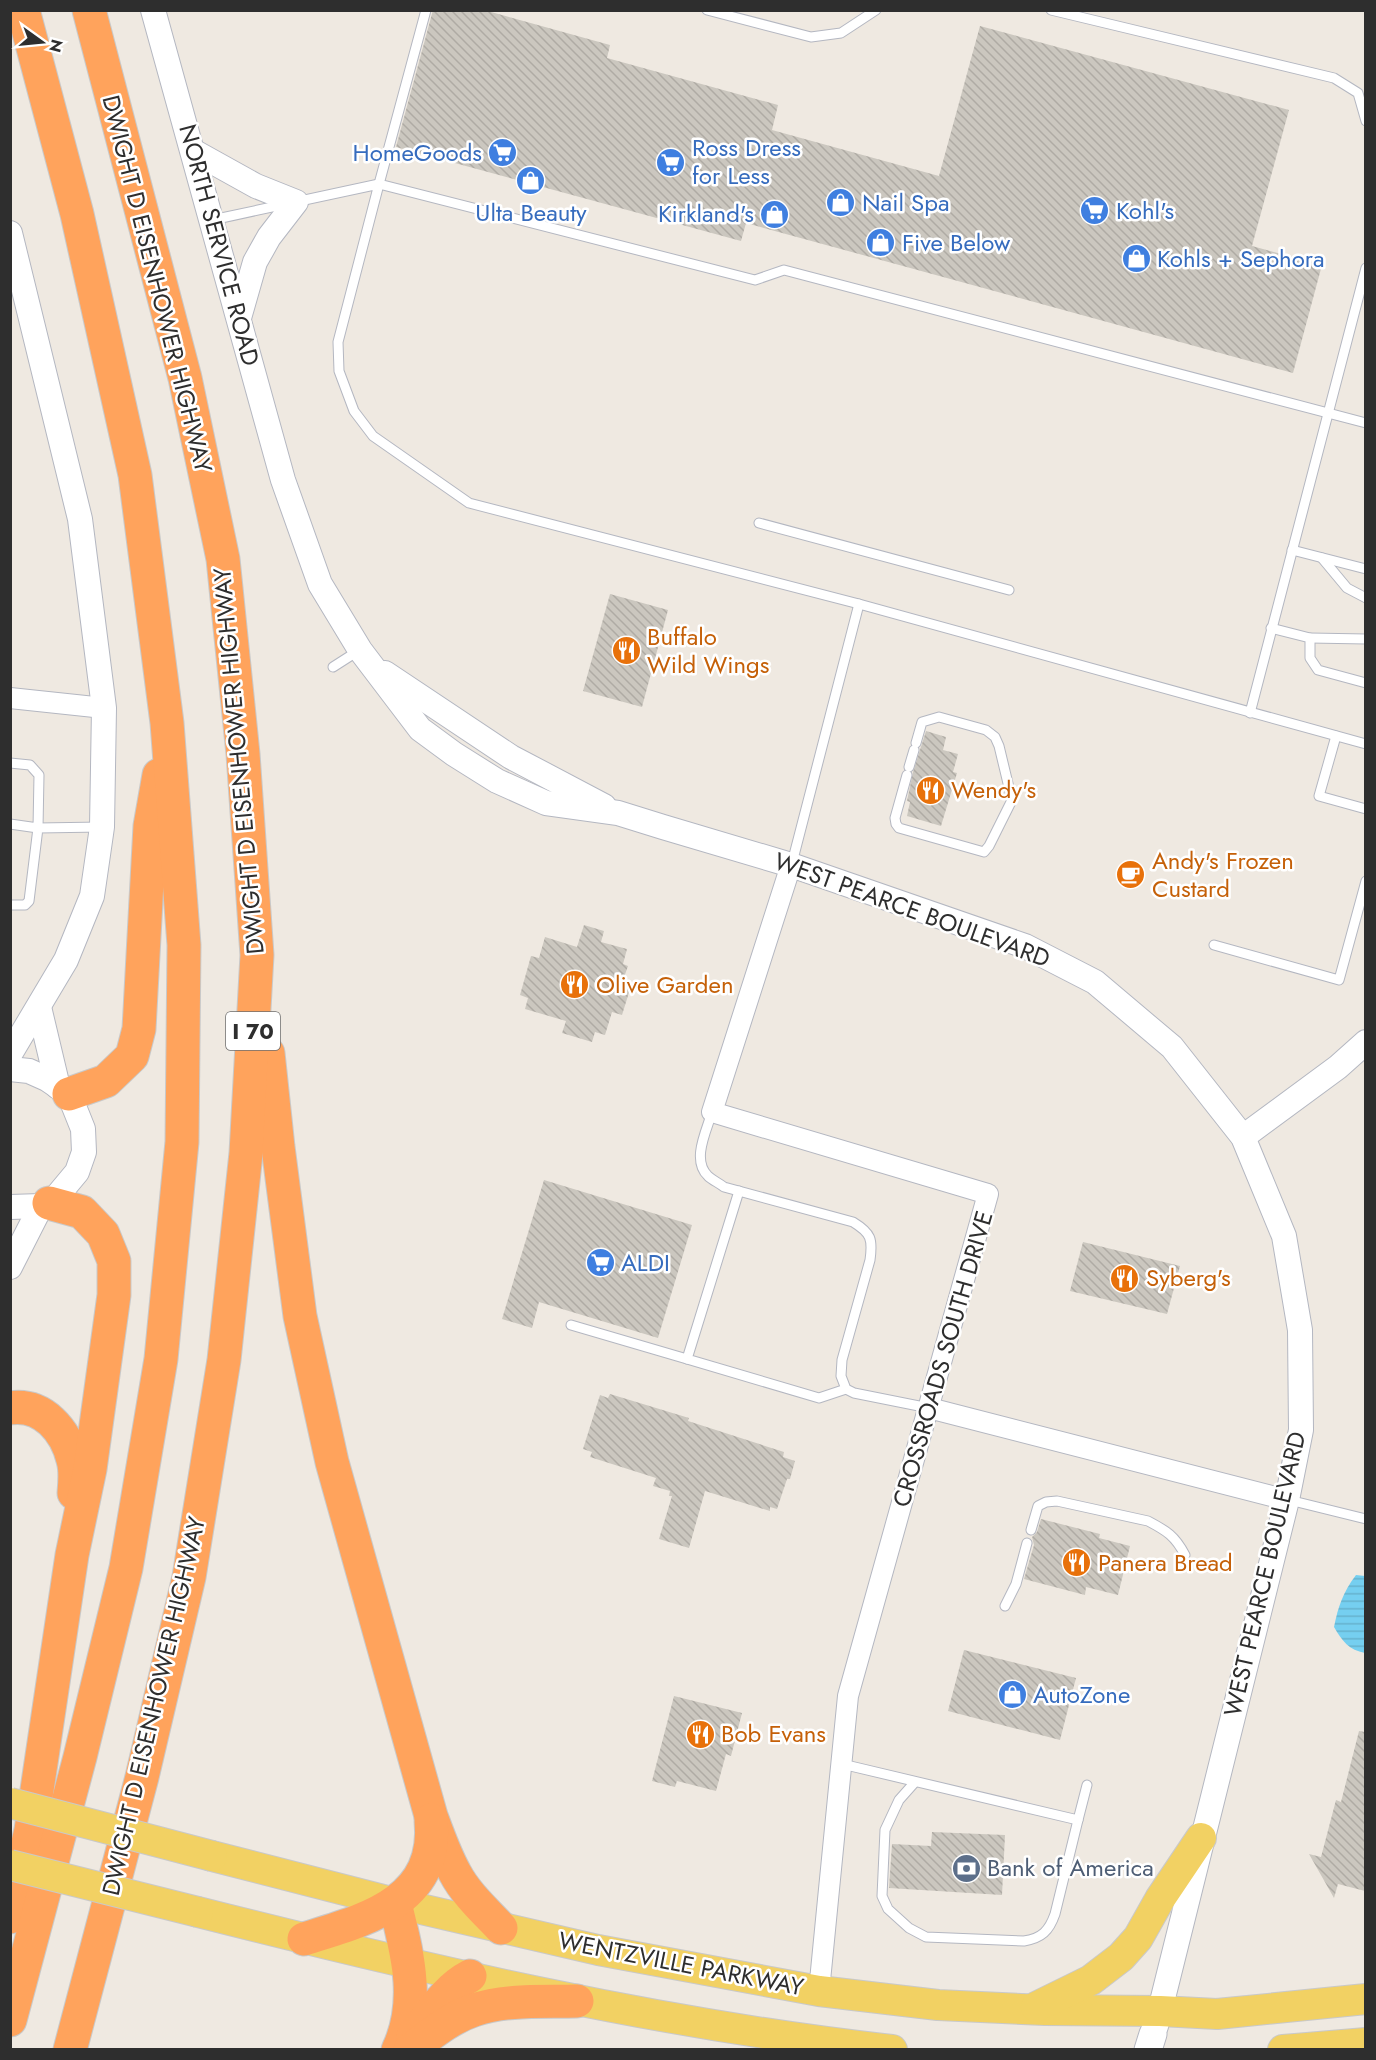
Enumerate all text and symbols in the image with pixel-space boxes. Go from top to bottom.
north arrow [12,12,72,72]
text: N [43,37,69,55]
street label: DWIGHT D EISENHOWER HIGHWAY [94,92,221,477]
street label: NORTH SERVICE ROAD [170,120,269,370]
place label: Ross Dress for Less [692,130,801,193]
place label: HomeGoods [352,135,482,170]
supermarket icon: HomeGoods [487,137,519,169]
supermarket icon: Ross Dress for Less [655,146,687,178]
shop icon: Ulta Beauty [515,164,547,196]
place label: Nail Spa [862,185,949,220]
shop icon: Nail Spa [825,187,857,219]
place label: Kohl's [1116,193,1174,228]
place label: Ulta Beauty [475,195,587,230]
supermarket icon: Kohl's [1079,195,1111,227]
place label: Kirkland's [658,196,754,231]
shop icon: Kirkland's [759,198,791,230]
place label: Five Below [902,225,1011,260]
shop icon: Five Below [865,227,897,259]
place label: Kohls + Sephora [1157,241,1325,276]
shop icon: Kohls + Sephora [1120,243,1152,275]
street label: DWIGHT D EISENHOWER HIGHWAY [204,566,273,956]
place label: Buffalo Wild Wings [647,619,769,682]
restaurant icon: Buffalo Wild Wings [610,635,642,667]
place label: Wendy's [951,772,1036,807]
restaurant icon: Wendy's [914,774,946,806]
street label: WEST PEARCE BOULEVARD [769,843,1055,976]
place label: Andy's Frozen Custard [1152,843,1294,906]
cafe icon: Andy's Frozen Custard [1115,859,1147,891]
place label: Olive Garden [596,967,734,1002]
restaurant icon: Olive Garden [559,969,591,1001]
road number: I 70 [226,1012,280,1050]
street label: CROSSROADS SOUTH DRIVE [883,1207,1002,1511]
place label: ALDI [621,1245,670,1280]
supermarket icon: ALDI [584,1247,616,1279]
place label: Syberg's [1146,1260,1231,1295]
restaurant icon: Syberg's [1109,1262,1141,1294]
street label: WEST PEARCE BOULEVARD [1215,1428,1314,1720]
street label: DWIGHT D EISENHOWER HIGHWAY [93,1513,214,1899]
place label: Panera Bread [1098,1545,1233,1580]
restaurant icon: Panera Bread [1061,1547,1093,1579]
place label: AutoZone [1033,1677,1130,1712]
shop icon: AutoZone [996,1679,1028,1711]
place label: Bob Evans [721,1716,826,1751]
restaurant icon: Bob Evans [684,1718,716,1750]
place label: Bank of America [987,1850,1154,1885]
bank icon: Bank of America [950,1852,982,1884]
street label: WENTZVILLE PARKWAY [556,1923,807,2005]

